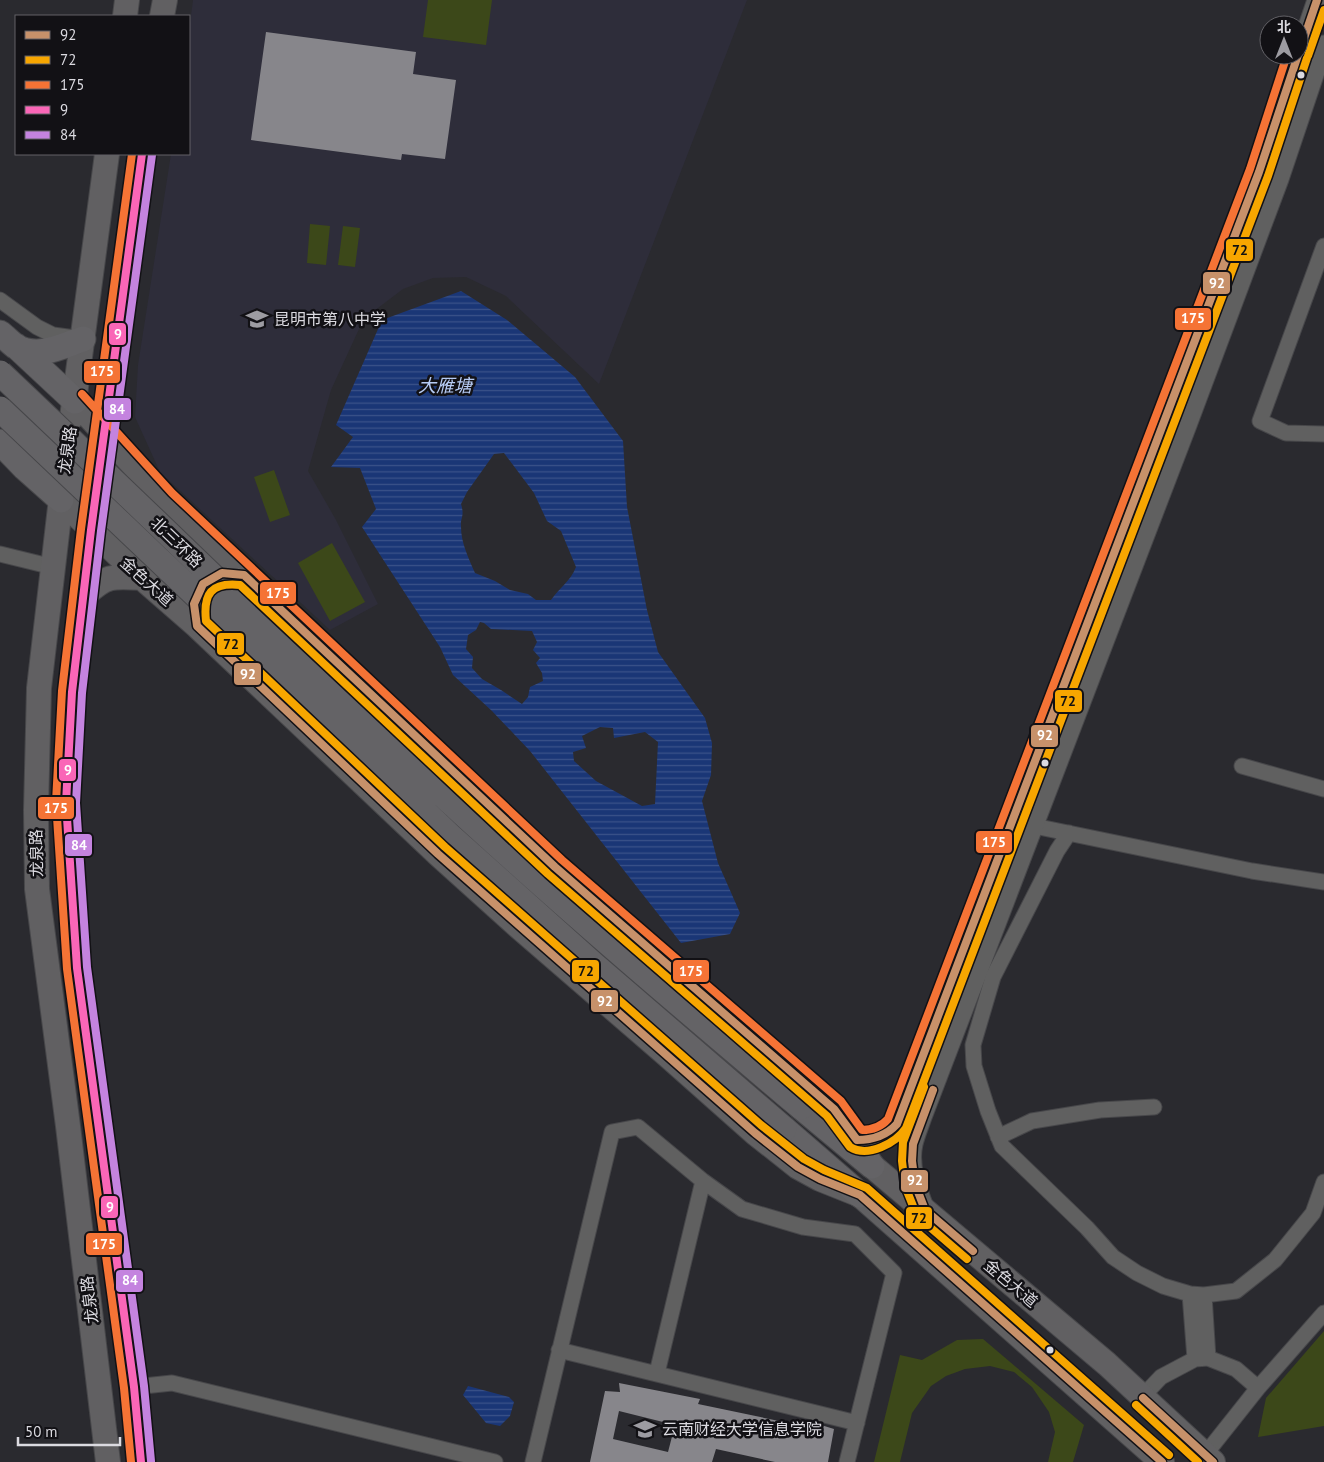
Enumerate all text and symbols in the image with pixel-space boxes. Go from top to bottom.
legend [15,15,190,155]
north arrow [1259,15,1309,65]
text: 北 [1277,18,1291,36]
text: 92 [60,25,76,44]
text: 72 [60,50,76,69]
unlabelled marker [1296,70,1306,80]
text: 175 [60,75,85,94]
text: 9 [60,100,68,119]
text: 84 [60,125,76,144]
line badge: 72 [1225,238,1254,262]
text: 72 [1232,241,1248,259]
line badge: 92 [1202,271,1231,295]
text: 92 [1209,274,1225,292]
school or university icon: 昆明市第八中学 [244,306,270,332]
line badge: 175 [1174,307,1212,331]
place label: 昆明市第八中学 [274,309,386,329]
text: 175 [1181,309,1205,327]
line badge: 9 [108,322,127,346]
text: 9 [114,325,122,343]
line badge: 175 [83,360,121,384]
text: 175 [90,362,114,380]
water label: 大雁塘 [418,374,475,397]
line badge: 84 [103,397,132,421]
text: 84 [109,400,125,418]
street label: 龙泉路 [54,425,80,475]
street label: 北三环路 [147,513,207,571]
street label: 金色大道 [117,552,177,610]
line badge: 175 [259,581,297,605]
text: 175 [266,584,290,602]
line badge: 72 [216,632,245,656]
text: 72 [223,635,239,653]
line badge: 92 [233,662,262,686]
text: 92 [240,665,256,683]
line badge: 72 [1054,689,1083,713]
text: 72 [1060,692,1076,710]
line badge: 92 [1030,724,1059,748]
text: 92 [1037,726,1053,744]
line badge: 9 [58,758,77,782]
unlabelled marker [1040,758,1050,768]
text: 9 [64,761,72,779]
line badge: 175 [37,796,75,820]
text: 175 [44,799,68,817]
street label: 龙泉路 [26,829,46,877]
line badge: 175 [975,830,1013,854]
line badge: 84 [64,833,93,857]
text: 175 [982,833,1006,851]
text: 84 [71,836,87,854]
line badge: 72 [571,959,600,983]
line badge: 175 [672,959,710,983]
text: 72 [578,962,594,980]
text: 175 [679,962,703,980]
line badge: 92 [590,989,619,1013]
text: 92 [597,992,613,1010]
line badge: 92 [900,1169,929,1193]
text: 92 [907,1171,923,1189]
line badge: 9 [100,1195,119,1219]
text: 9 [106,1198,114,1216]
line badge: 72 [905,1206,933,1230]
text: 72 [911,1209,927,1227]
line badge: 175 [85,1232,123,1256]
text: 175 [92,1235,116,1253]
street label: 金色大道 [980,1255,1042,1311]
line badge: 84 [115,1269,144,1293]
text: 84 [122,1271,138,1289]
street label: 龙泉路 [76,1275,102,1325]
unlabelled marker [1045,1345,1055,1355]
scale bar [18,1414,120,1446]
school or university icon: 云南财经大学信息学院 [632,1416,658,1442]
place label: 云南财经大学信息学院 [662,1419,822,1439]
text: 50 m [25,1422,58,1441]

